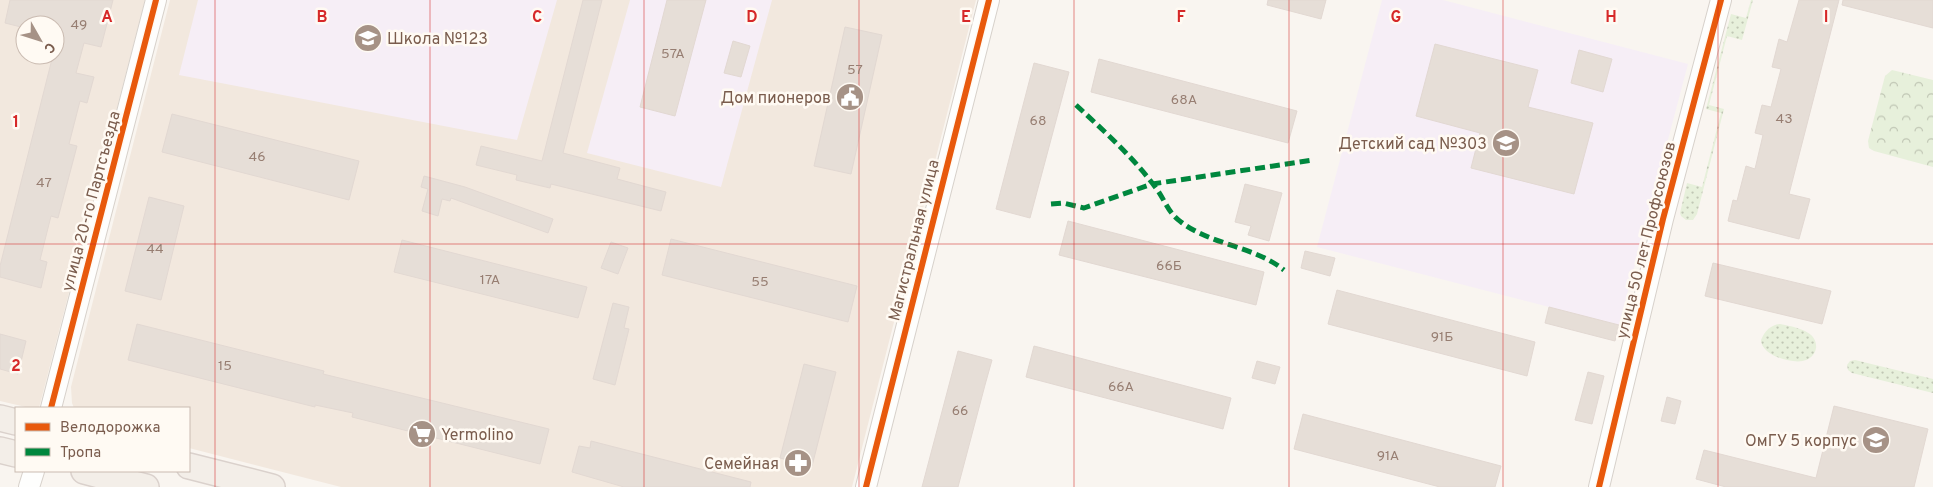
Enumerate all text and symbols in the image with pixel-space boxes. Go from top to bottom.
text: A [101,8,113,28]
text: B [316,8,328,28]
text: C [532,8,542,28]
text: D [746,8,758,28]
text: E [961,8,971,28]
text: F [1176,8,1186,28]
text: G [1391,8,1401,28]
text: H [1605,8,1617,28]
text: I [1824,8,1828,28]
north arrow [15,15,65,65]
house number: 49 [71,17,87,34]
school or university icon: Школа №123 [353,23,383,53]
place label: Школа №123 [387,30,488,50]
text: С [39,38,58,56]
house number: 57А [661,46,685,63]
house number: 57 [847,62,863,79]
public building icon: Дом пионеров [835,82,865,112]
place label: Дом пионеров [720,89,831,109]
house number: 68А [1171,92,1197,109]
street label: улица 20-го Партсъезда [58,109,126,294]
house number: 43 [1775,111,1793,128]
text: 1 [13,113,19,133]
house number: 68 [1030,113,1046,130]
school or university icon: Детский сад №303 [1491,128,1521,158]
place label: Детский сад №303 [1338,135,1487,155]
street label: улица 50 лет Профсоюзов [1613,140,1681,341]
house number: 46 [248,149,266,166]
street label: Магистральная улица [885,158,945,323]
house number: 47 [36,175,52,192]
house number: 44 [146,241,164,258]
house number: 66Б [1156,258,1182,275]
house number: 17А [480,272,500,289]
house number: 55 [751,274,769,291]
house number: 91Б [1431,329,1453,346]
text: 2 [11,357,21,377]
house number: 15 [218,358,232,375]
house number: 66А [1108,379,1134,396]
house number: 66 [952,403,968,420]
legend [15,407,190,472]
text: Велодорожка [60,419,160,438]
supermarket icon: Yermolino [407,419,437,449]
school or university icon: ОмГУ 5 корпус [1861,425,1891,455]
place label: Yermolino [441,426,514,446]
place label: ОмГУ 5 корпус [1745,432,1857,452]
text: Тропа [60,444,101,463]
pharmacy icon: Семейная [783,448,813,478]
house number: 91А [1377,448,1399,465]
place label: Семейная [704,455,779,475]

